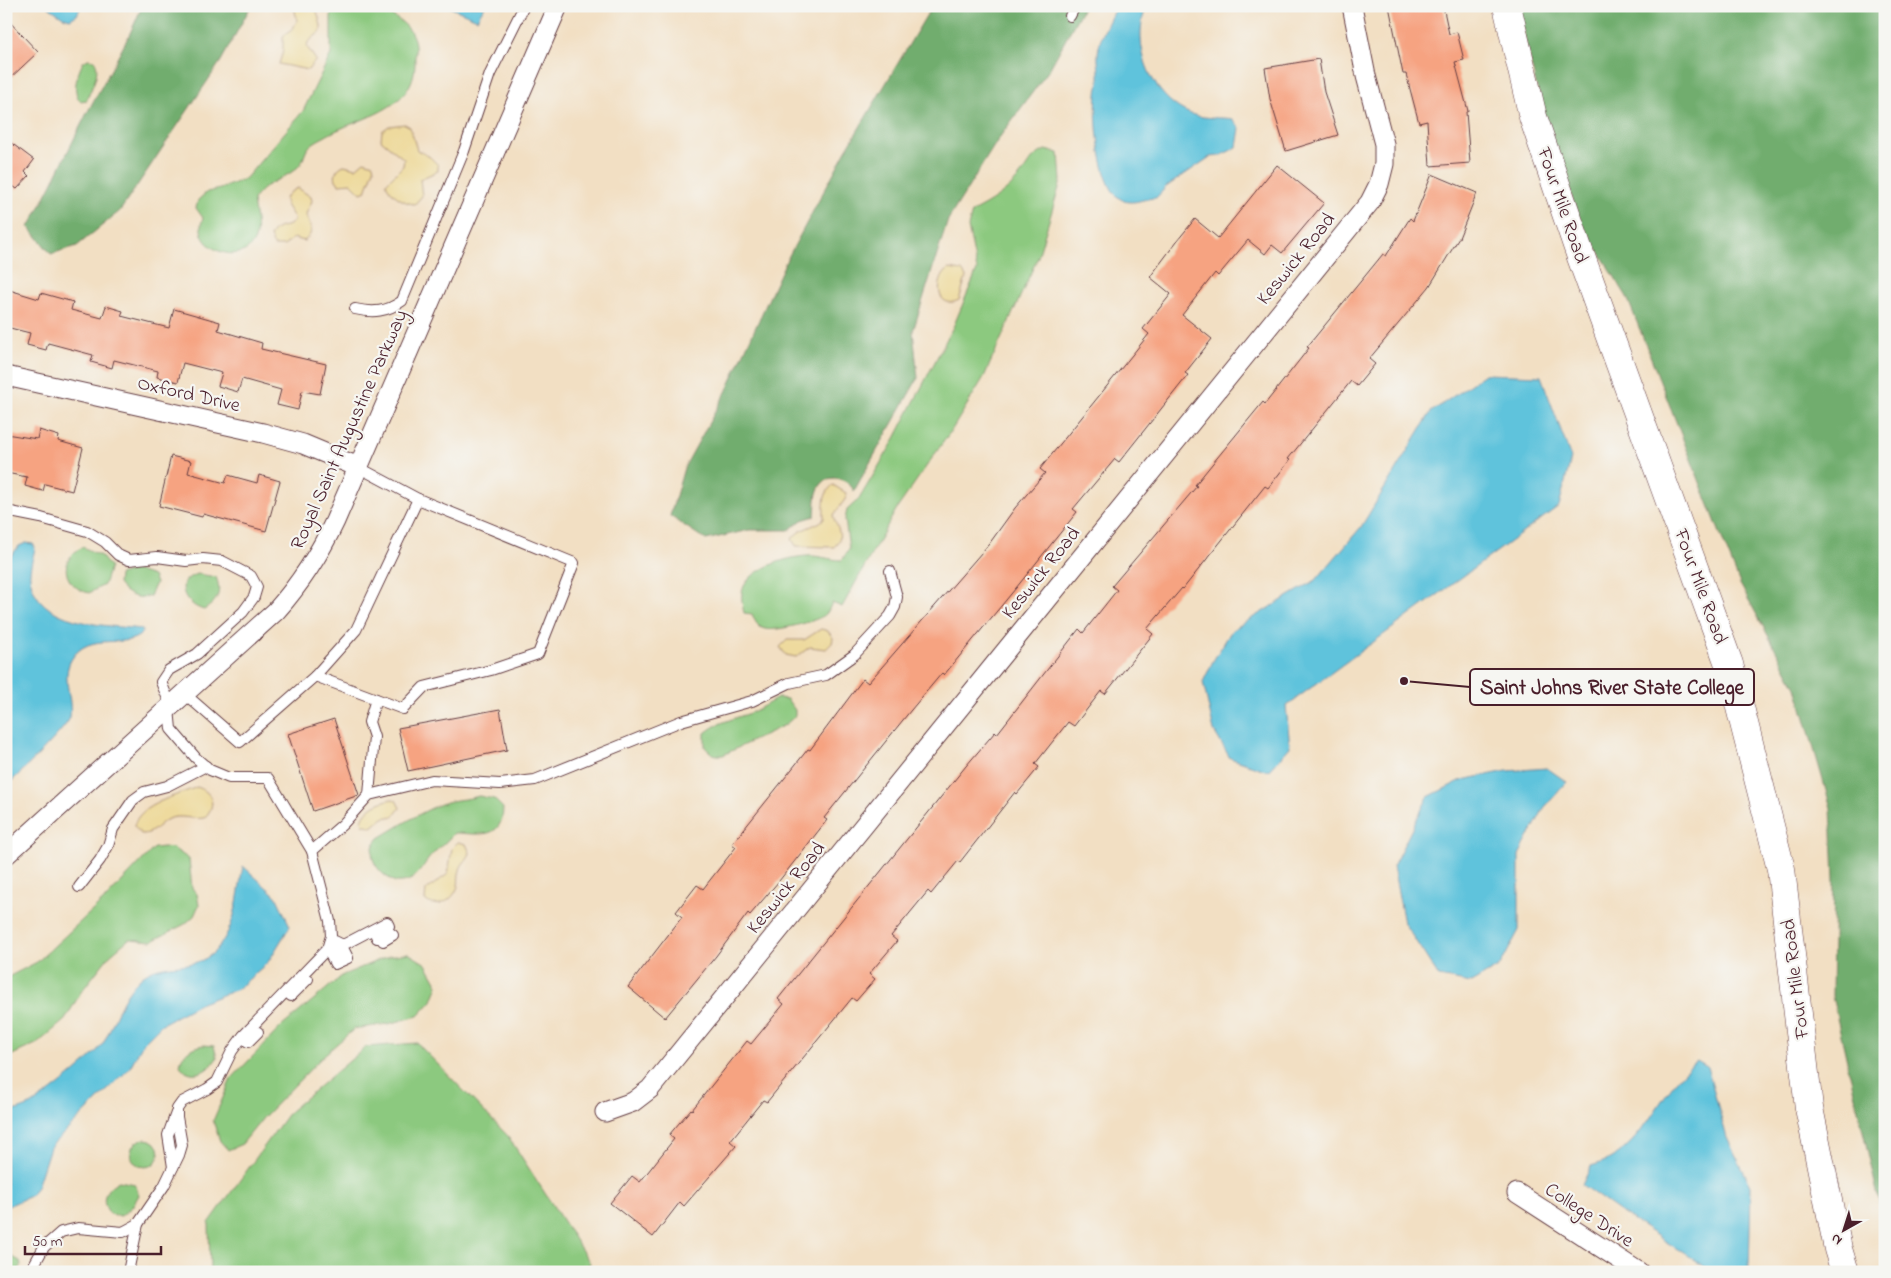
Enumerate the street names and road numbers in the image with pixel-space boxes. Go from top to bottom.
street label: Four Mile Road [1528,143,1595,268]
street label: Keswick Road [1251,207,1343,312]
street label: Royal Saint Augustine Parkway [284,305,417,555]
street label: Oxford Drive [134,370,243,421]
street label: Keswick Road [996,521,1088,626]
street label: Four Mile Road [1665,524,1734,649]
street label: Keswick Road [741,836,833,941]
street label: Four Mile Road [1775,917,1818,1041]
street label: College Drive [1538,1176,1639,1257]

